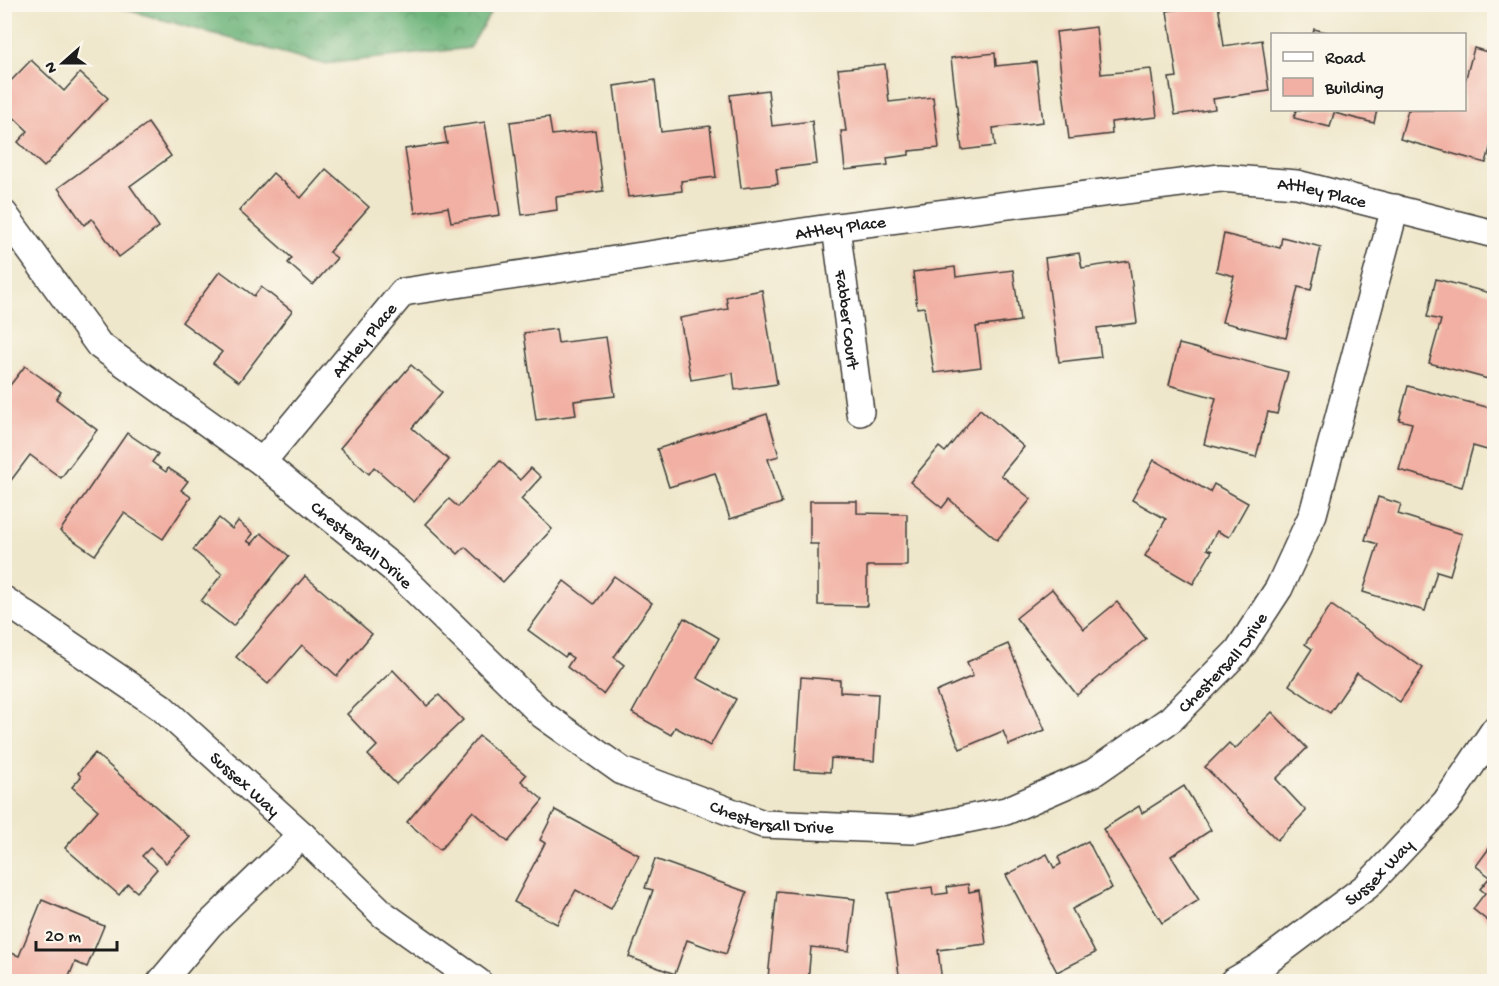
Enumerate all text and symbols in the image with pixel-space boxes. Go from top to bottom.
north arrow [33,33,93,93]
legend [1271,33,1466,111]
text: Road [1325,49,1366,70]
text: N [41,58,63,75]
text: Building [1324,79,1384,100]
street label: Attley Place [1276,175,1369,214]
street label: Attley Place [794,213,888,246]
street label: Fabber Court [829,268,863,372]
street label: Attley Place [328,299,403,383]
street label: Chestersall Drive [305,498,416,595]
street label: Chestersall Drive [1175,609,1274,719]
street label: Sussex Way [204,748,283,823]
street label: Chestersall Drive [706,797,835,840]
street label: Sussex Way [1342,836,1419,912]
scale bar [36,914,117,952]
text: 20 m [45,927,81,948]

